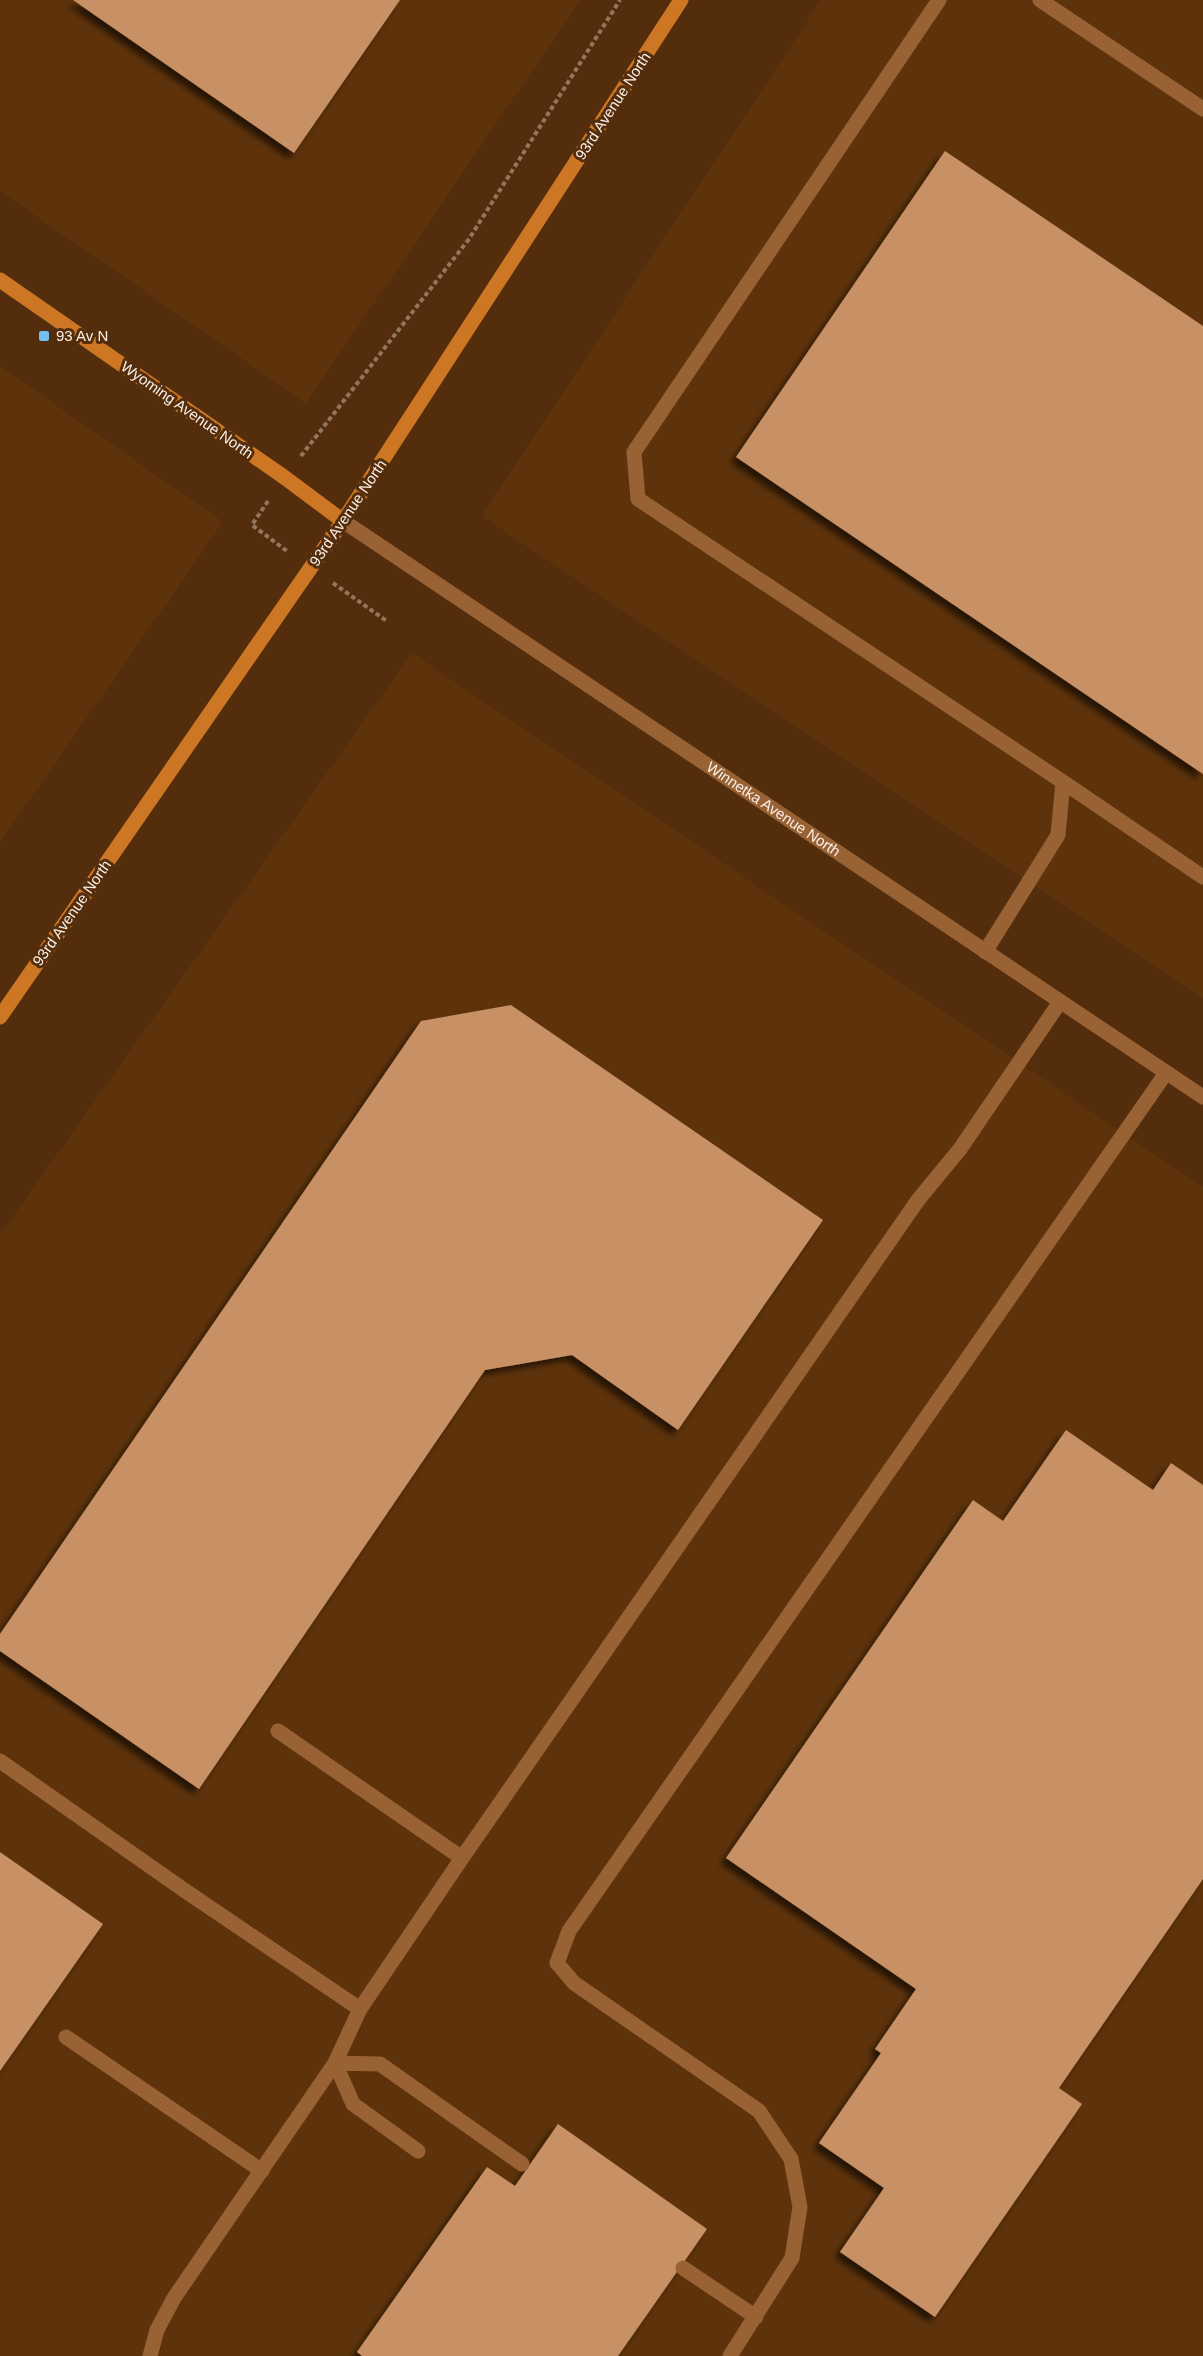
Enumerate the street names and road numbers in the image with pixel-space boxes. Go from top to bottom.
street label: 93rd Avenue North [571,49,654,163]
street label: Wyoming Avenue North [118,358,257,462]
street label: 93rd Avenue North [306,456,390,569]
street label: Winnetka Avenue North [704,758,844,860]
street label: 93rd Avenue North [29,857,114,969]

